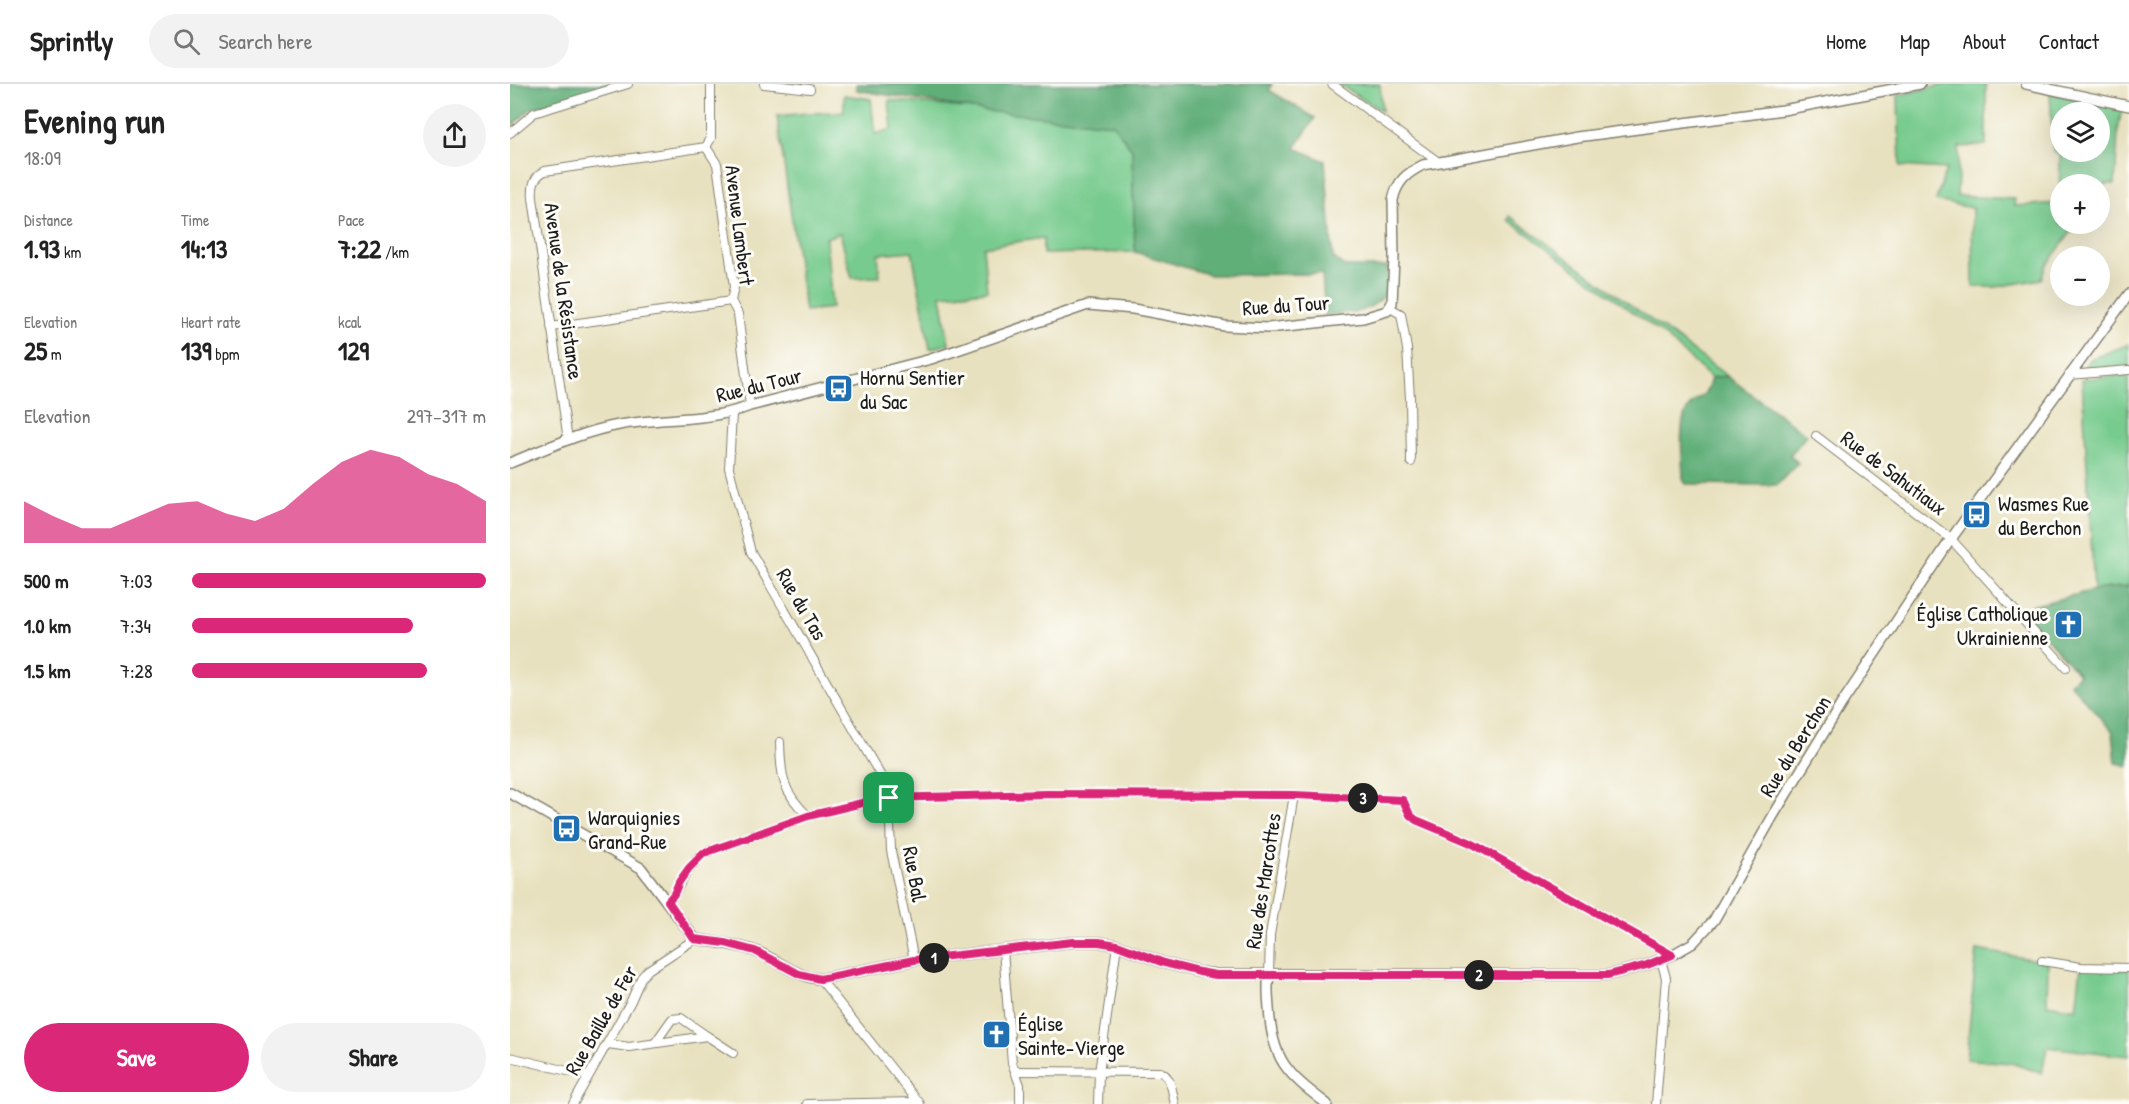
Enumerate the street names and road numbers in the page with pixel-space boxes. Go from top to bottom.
street label: Avenue Lambert [718,163,762,287]
street label: Avenue de la Résistance [537,201,591,381]
street label: Rue du Tour [1241,287,1331,323]
street label: Rue du Tour [713,360,805,410]
street label: Rue de Sahutiaux [1835,424,1953,522]
street label: Rue du Tas [770,563,834,645]
street label: Rue du Berchon [1752,690,1838,802]
street label: Rue des Marcottes [1238,811,1288,951]
street label: Rue Bal [896,844,934,904]
street label: Rue Baille de Fer [558,960,644,1080]

